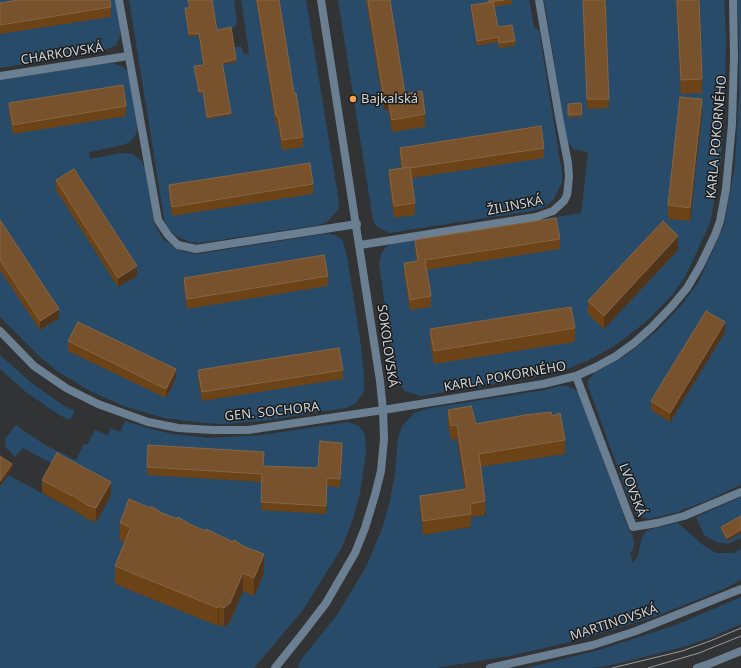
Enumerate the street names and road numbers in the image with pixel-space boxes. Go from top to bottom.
street label: CHARKOVSKÁ [20,40,104,68]
street label: KARLA POKORNÉHO [704,75,730,199]
street label: ŽILINSKÁ [486,193,544,219]
street label: SOKOLOVSKÁ [373,304,401,388]
street label: KARLA POKORNÉHO [443,359,567,395]
street label: GEN. SOCHORA [224,399,320,425]
street label: LVOVSKÁ [615,461,649,519]
street label: MARTINOVSKÁ [568,602,660,644]

